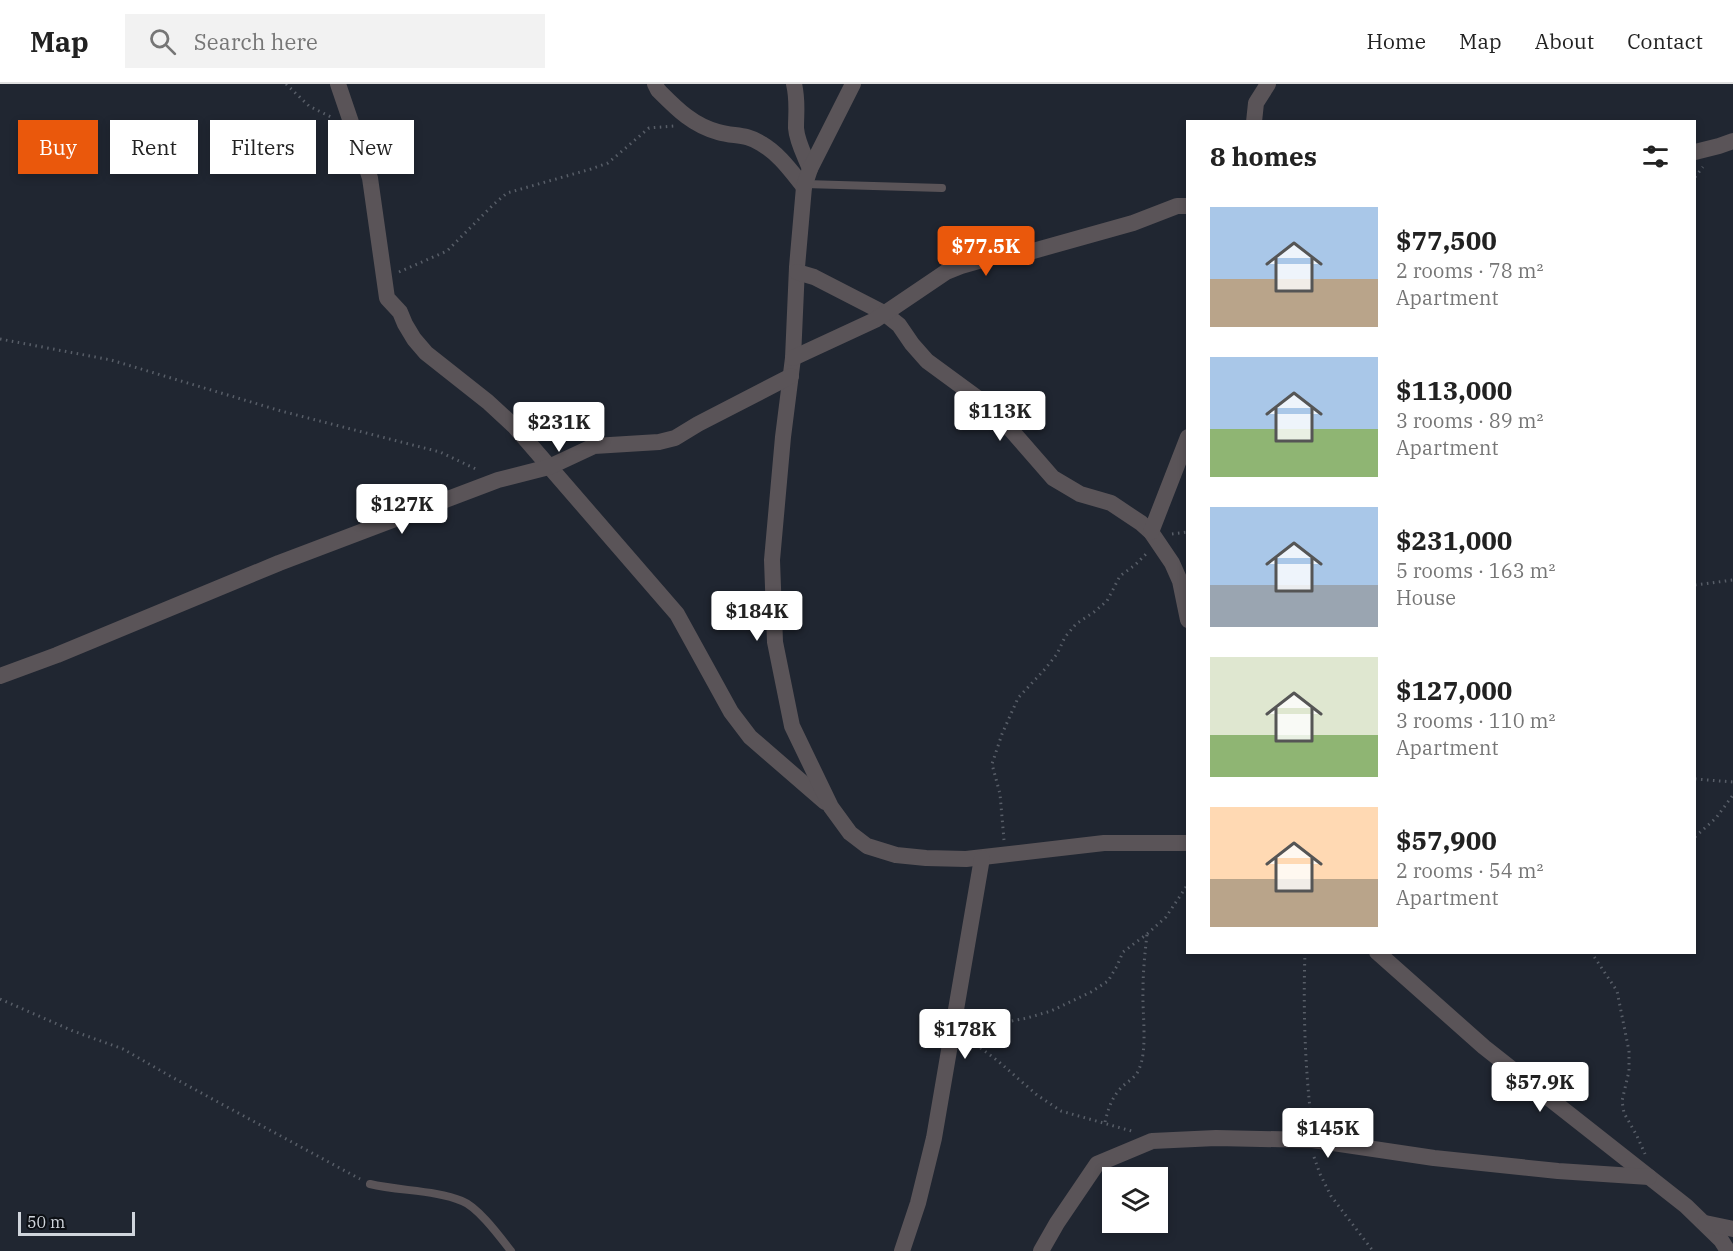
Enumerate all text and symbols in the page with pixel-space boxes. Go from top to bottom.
search box [125,14,545,68]
text: Map [30,23,89,60]
icon: search [146,25,179,58]
text: Search here [194,27,318,56]
text: Home [1366,27,1426,55]
text: Map [1459,27,1502,55]
text: About [1535,27,1594,55]
text: Contact [1627,27,1703,55]
chip: Buy [18,120,98,174]
chip: Rent [110,120,198,174]
chip: Filters [210,120,316,174]
chip: New [328,120,414,174]
text: 8 homes [1210,139,1317,173]
icon: filters [1639,140,1672,173]
text: $77,500 [1396,223,1497,257]
pin: $77.5K [937,226,1035,277]
icon: home [1258,231,1330,303]
text: $77.5K [952,232,1020,259]
text: 2 rooms · 78 m² [1396,257,1543,284]
text: Apartment [1396,284,1499,311]
text: $113,000 [1396,373,1512,407]
icon: home [1258,381,1330,453]
pin: $113K [958,391,1042,442]
text: $113K [968,397,1032,424]
pin: $231K [517,402,601,453]
text: 3 rooms · 89 m² [1396,407,1543,434]
text: $231K [527,408,591,435]
text: Apartment [1396,434,1499,461]
pin: $127K [360,484,444,535]
text: $127K [370,490,434,517]
text: $231,000 [1396,523,1512,557]
icon: home [1258,531,1330,603]
text: 5 rooms · 163 m² [1396,557,1555,584]
text: House [1396,584,1456,611]
pin: $184K [715,591,799,642]
text: $184K [725,597,789,624]
text: $127,000 [1396,673,1512,707]
icon: home [1258,681,1330,753]
text: 3 rooms · 110 m² [1396,707,1555,734]
text: Apartment [1396,734,1499,761]
text: $57,900 [1396,823,1497,857]
icon: home [1258,831,1330,903]
text: 2 rooms · 54 m² [1396,857,1543,884]
text: Apartment [1396,884,1499,911]
pin: $178K [923,1009,1007,1060]
text: $178K [933,1015,997,1042]
pin: $57.9K [1491,1062,1589,1113]
text: $57.9K [1506,1068,1574,1095]
pin: $145K [1286,1108,1370,1159]
text: $145K [1296,1114,1360,1141]
map controls [1102,1167,1168,1233]
button: layers [1102,1167,1168,1233]
scale bar [18,1209,135,1236]
text: 50 m [27,1212,65,1232]

